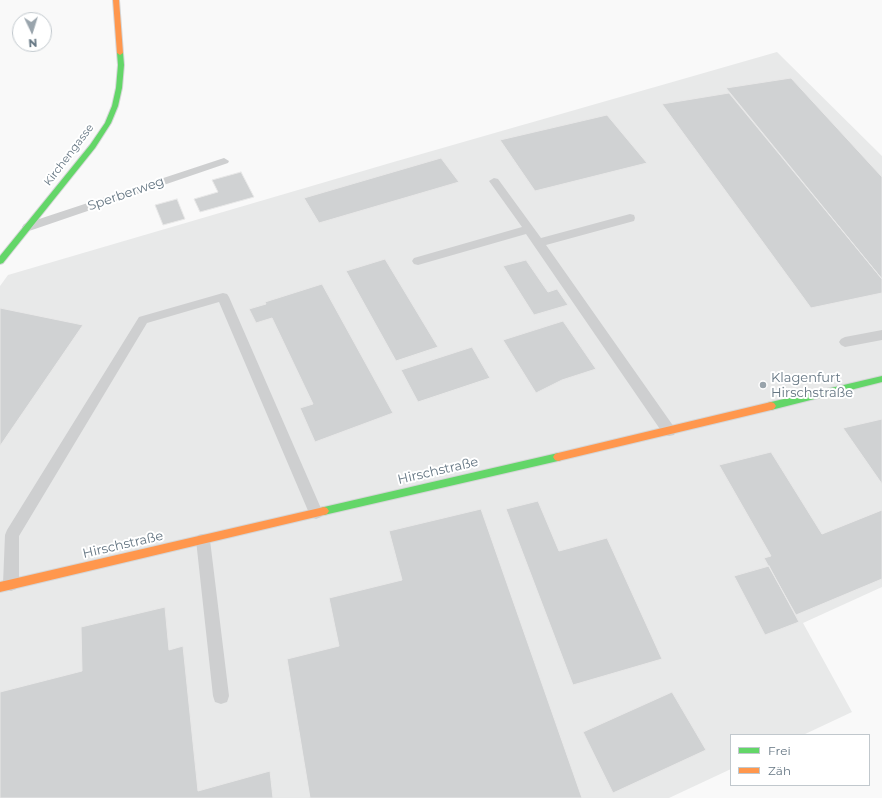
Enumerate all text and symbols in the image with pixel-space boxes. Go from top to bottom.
north arrow [12,12,52,52]
text: N [28,36,38,50]
street label: Kirchengasse [41,121,97,189]
street label: Sperberweg [86,174,166,214]
place label: Klagenfurt Hirschstraße [771,370,853,401]
marker: Klagenfurt Hirschstraße [758,380,768,390]
street label: Hirschstraße [396,454,480,488]
street label: Hirschstraße [81,528,165,562]
legend [730,734,870,786]
text: Frei [768,743,791,758]
text: Zäh [768,763,791,778]

